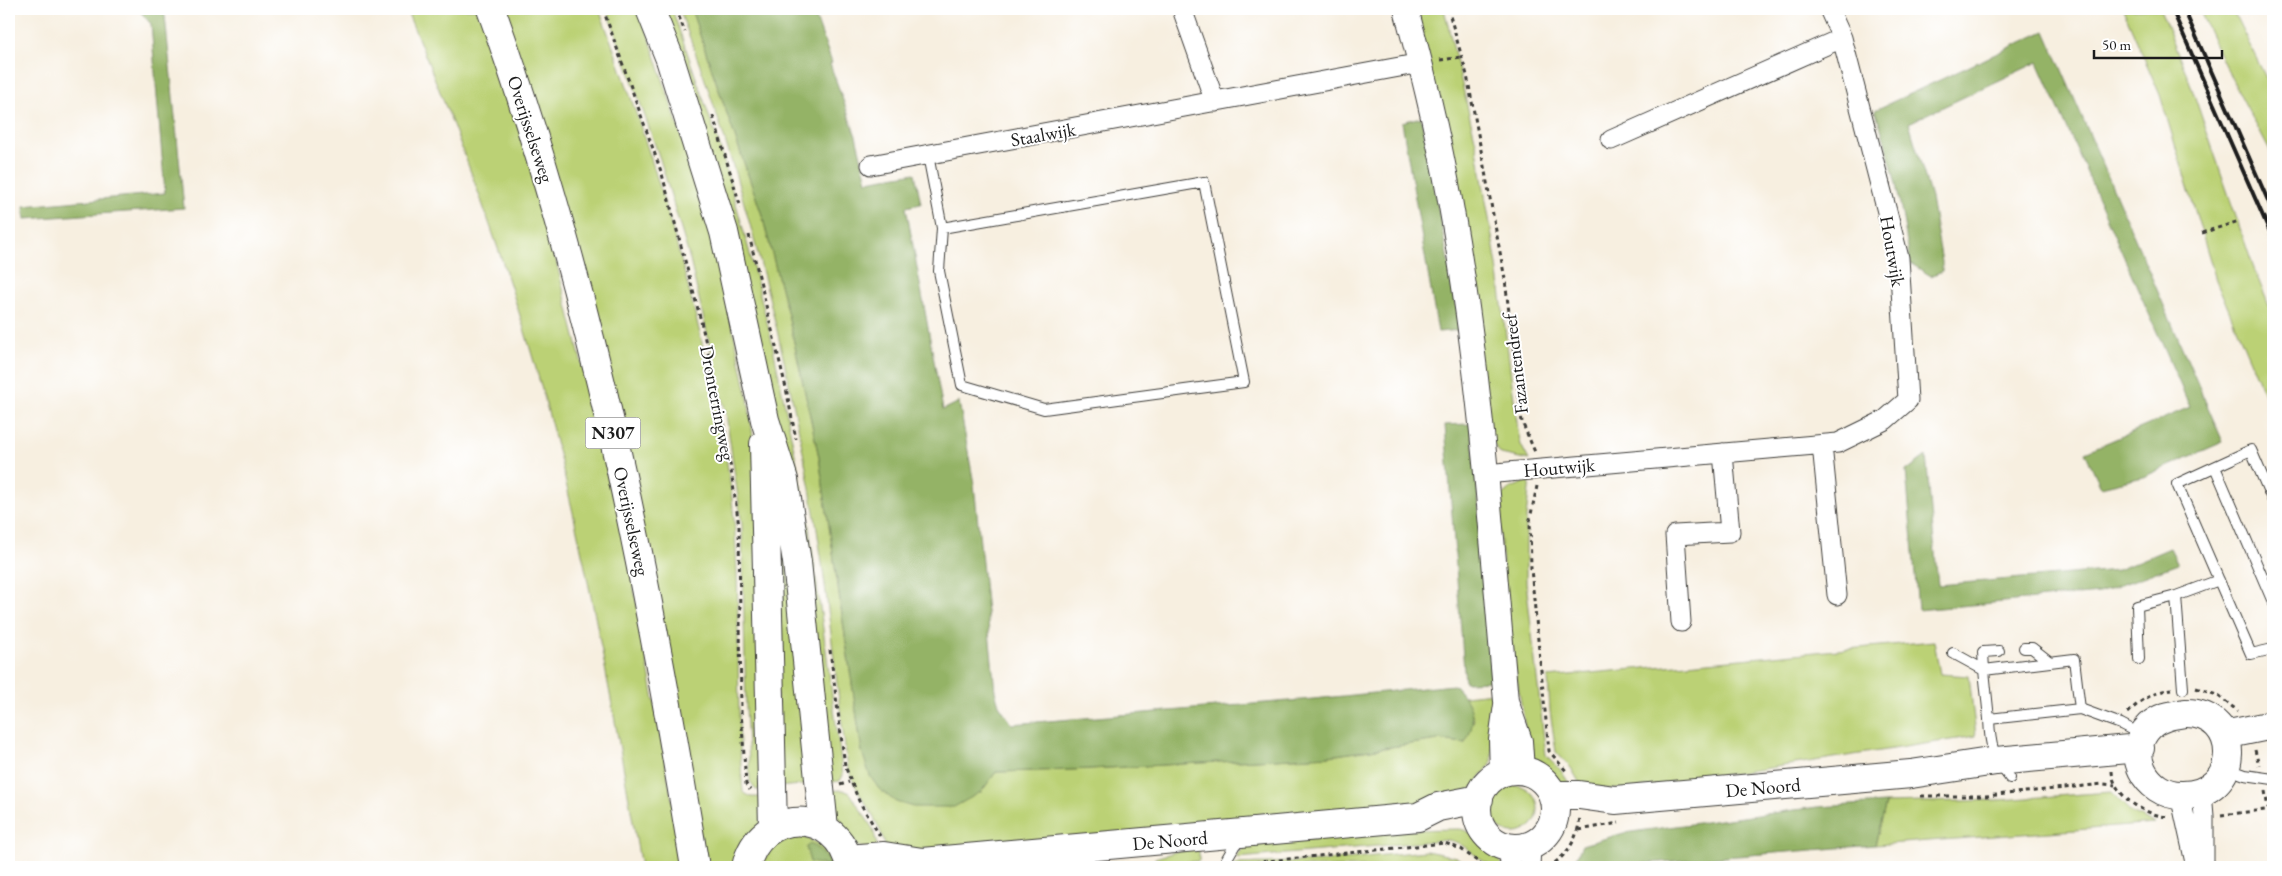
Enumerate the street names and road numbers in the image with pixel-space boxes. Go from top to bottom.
street label: Overijsselseweg [501,72,560,187]
street label: Staalwijk [1009,116,1079,152]
street label: Houtwijk [1874,214,1911,290]
street label: Fazantendreef [1497,310,1534,416]
street label: Dronterringweg [694,343,741,464]
road number: N307 [586,418,640,448]
street label: Houtwijk [1522,452,1597,483]
street label: Overijsselseweg [608,464,655,579]
street label: De Noord [1724,772,1802,803]
street label: De Noord [1131,825,1209,856]

